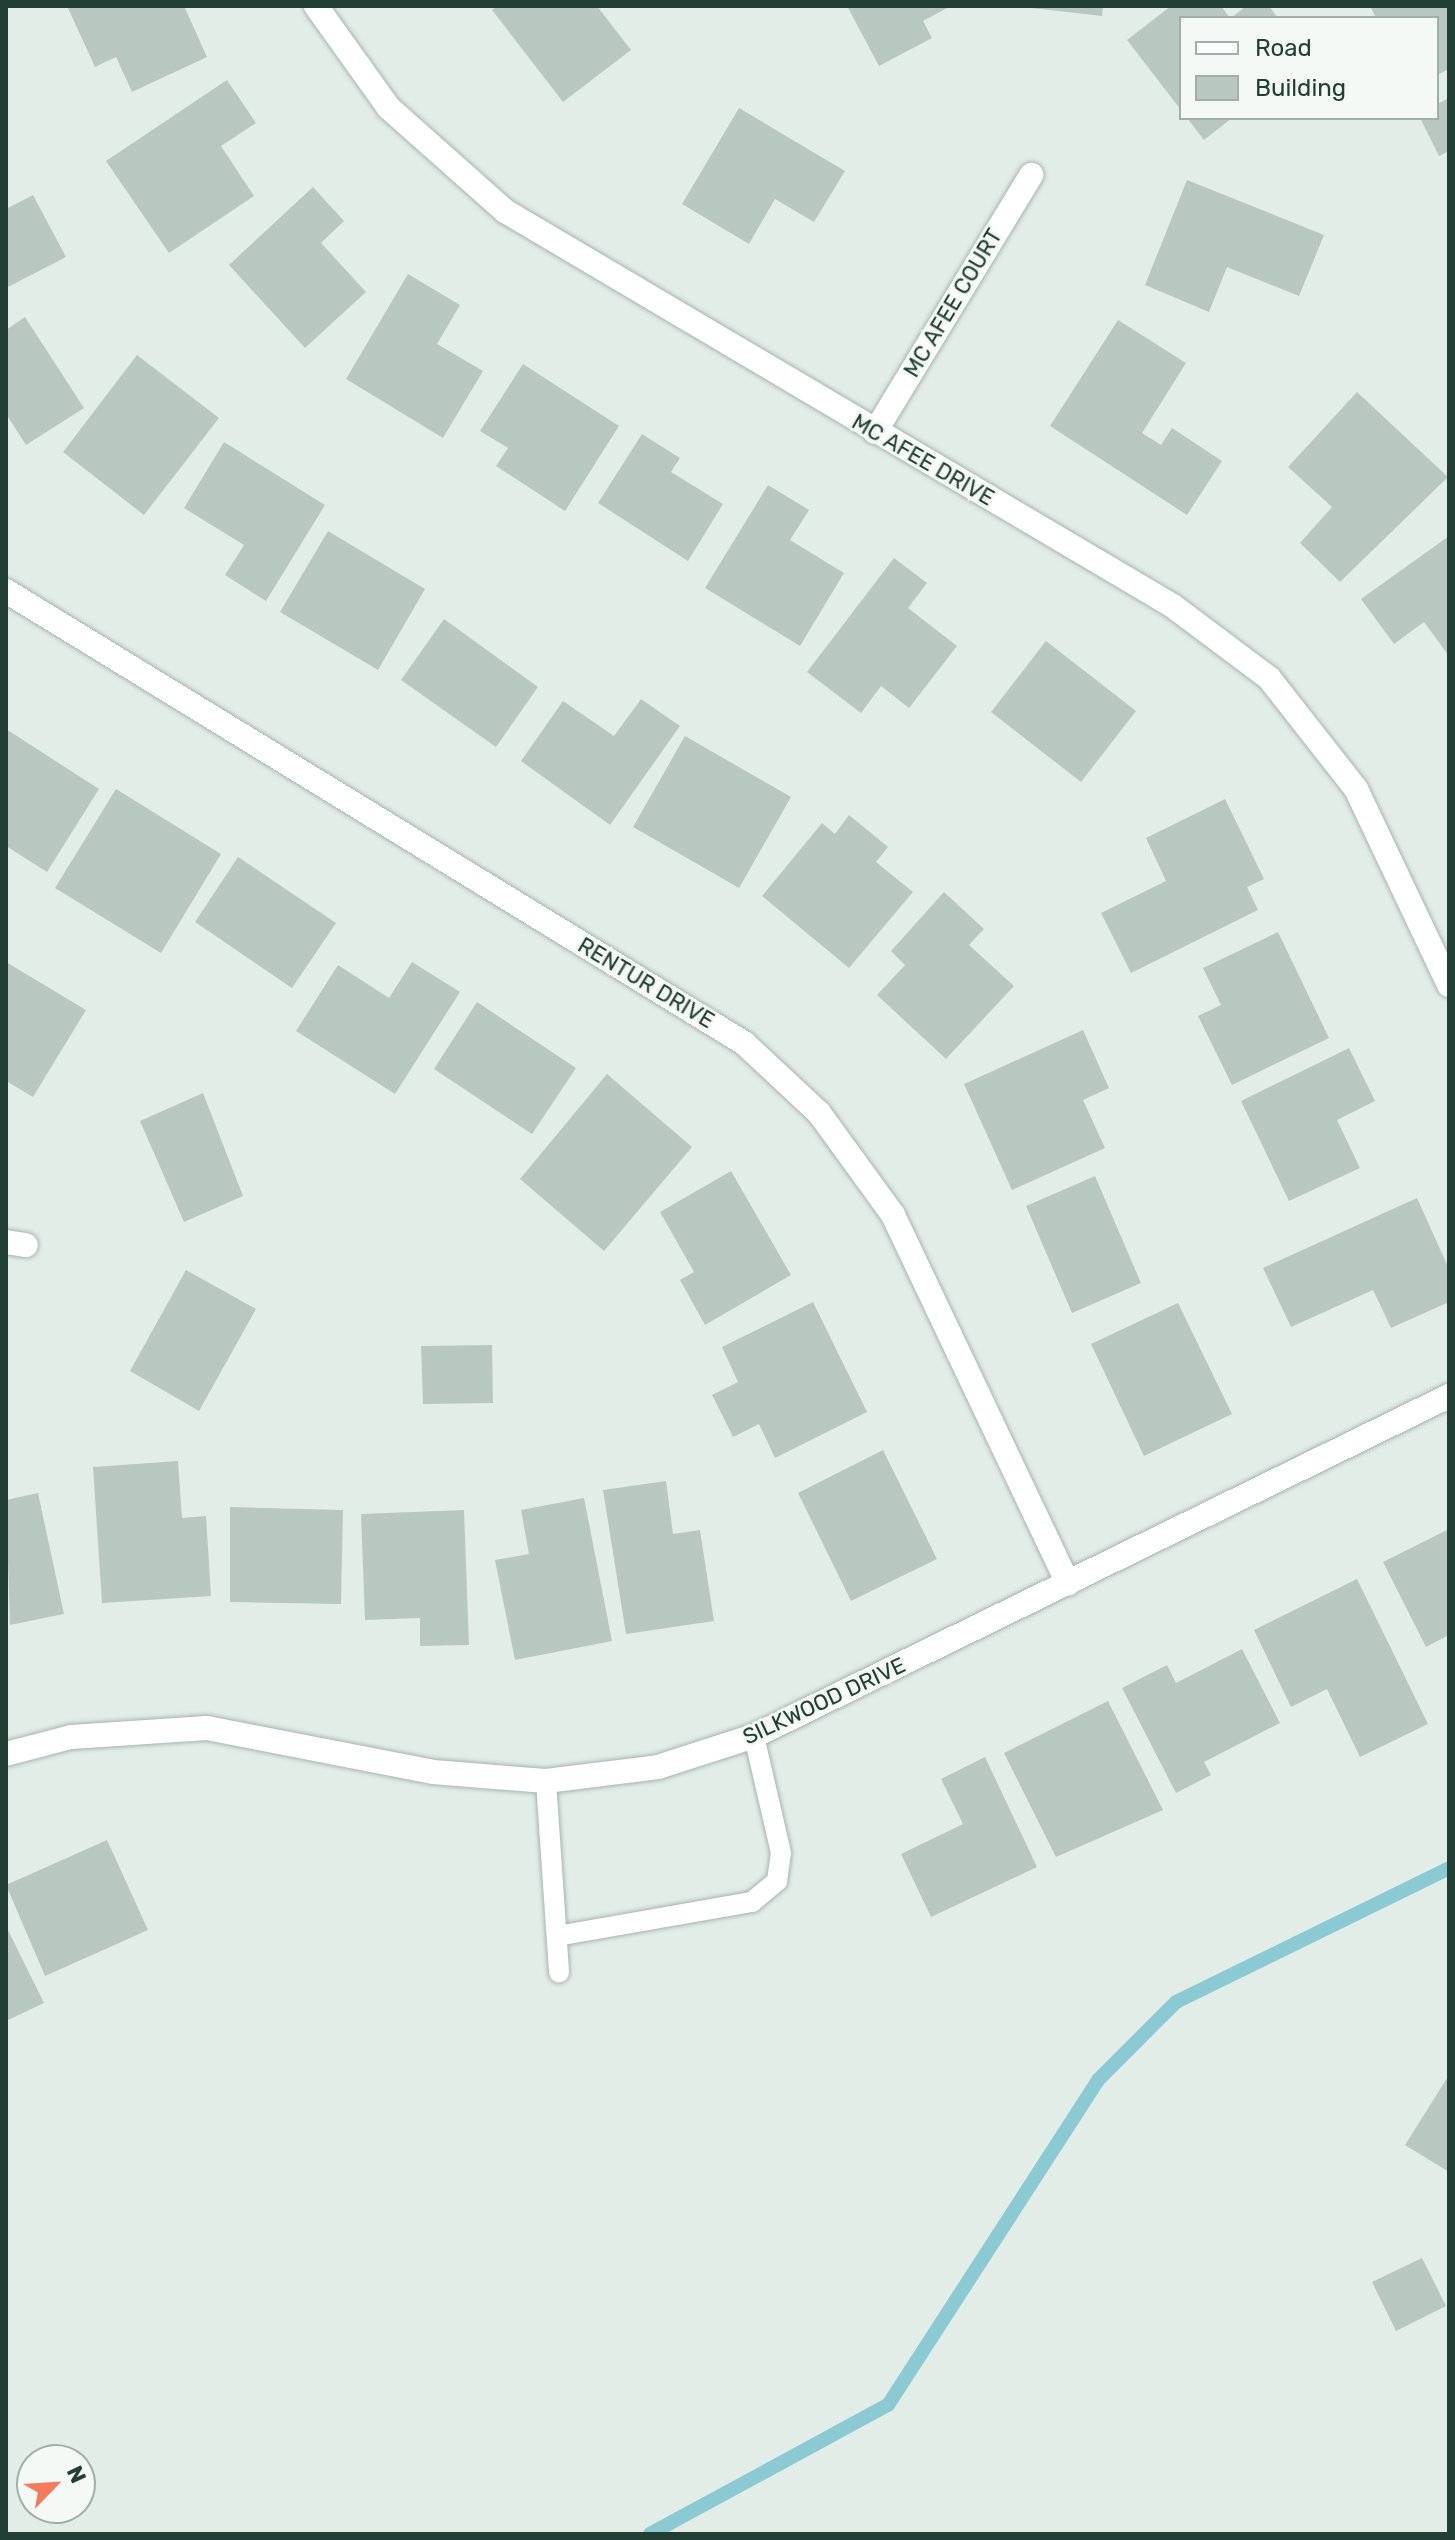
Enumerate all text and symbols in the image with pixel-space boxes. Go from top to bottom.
legend [1179,16,1439,120]
text: Road [1255,34,1312,62]
text: Building [1255,74,1346,102]
street label: MC AFEE COURT [898,224,1008,382]
street label: MC AFEE DRIVE [847,408,999,512]
street label: RENTUR DRIVE [573,932,719,1034]
street label: SILKWOOD DRIVE [738,1652,910,1750]
north arrow [16,2444,96,2524]
text: N [61,2462,92,2487]

